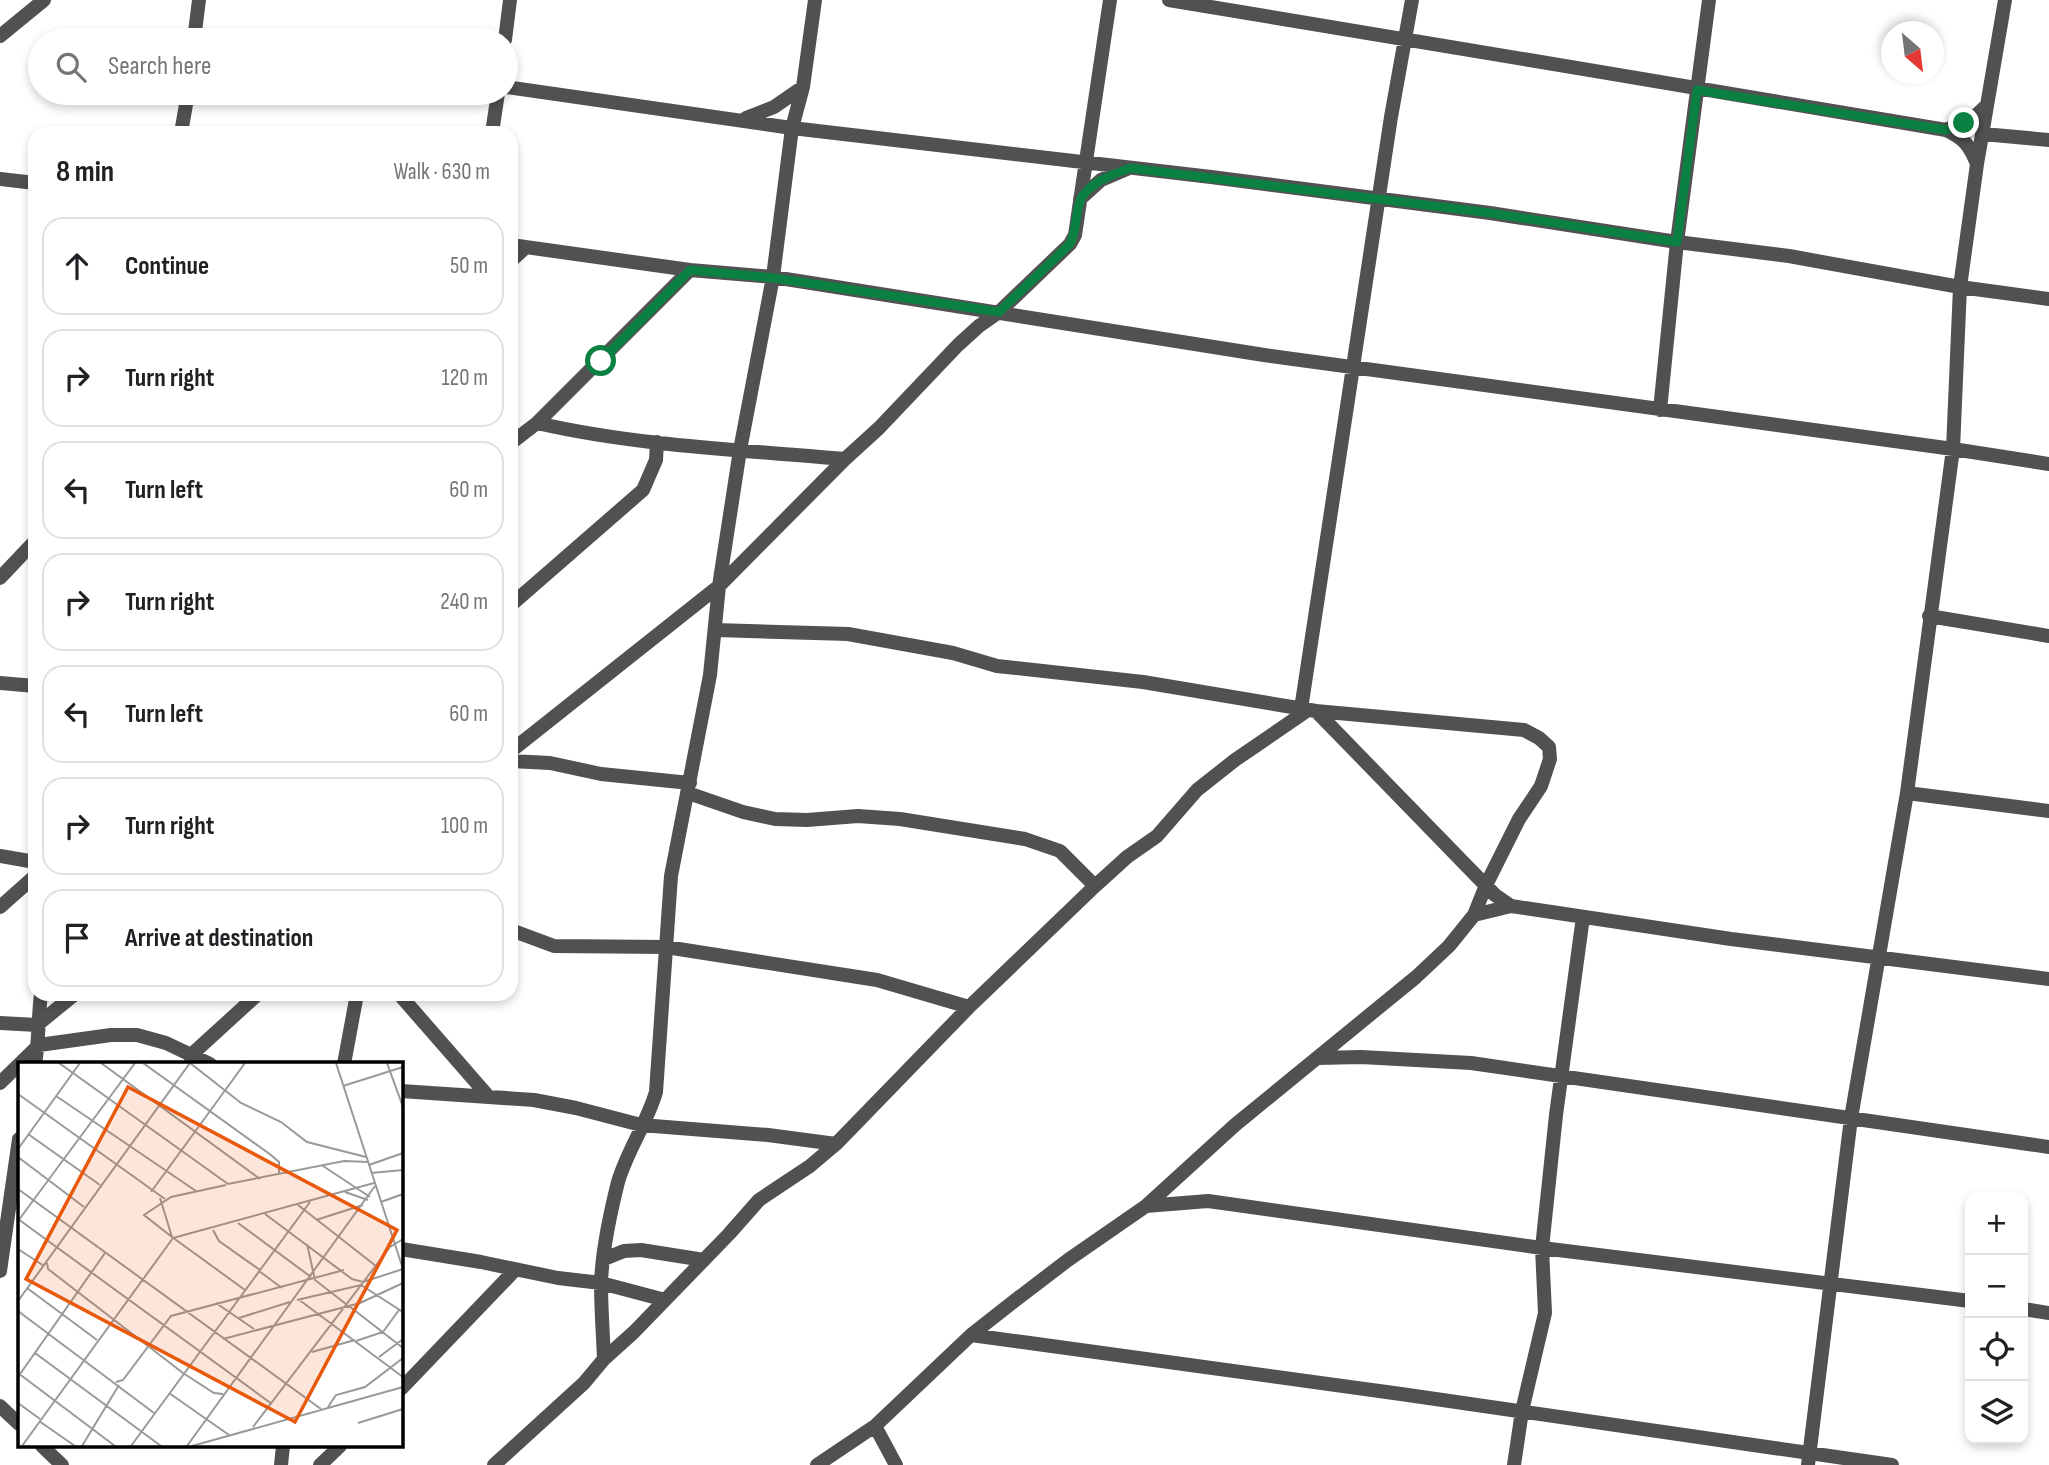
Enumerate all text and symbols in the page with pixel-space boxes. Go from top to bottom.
north arrow [1881,21,1944,84]
search box [28,28,518,105]
icon: search [52,48,90,86]
text: Search here [108,51,211,82]
route end [1948,107,1979,138]
text: 8 min [56,154,114,190]
text: Walk · 630 m [393,158,490,186]
icon: ahead [58,247,96,285]
text: Continue [125,251,209,282]
text: 50 m [450,252,488,280]
route start [585,345,616,376]
icon: right [58,359,96,397]
text: Turn right [125,363,214,394]
text: 120 m [442,364,488,392]
icon: left [58,471,96,509]
text: Turn left [125,475,203,506]
text: 60 m [449,476,488,504]
icon: right [58,583,96,621]
text: Turn right [125,587,214,618]
text: 240 m [440,588,488,616]
icon: left [58,695,96,733]
text: Turn left [125,699,203,730]
text: 60 m [449,700,488,728]
icon: right [58,807,96,845]
text: Turn right [125,811,214,842]
text: 100 m [441,812,488,840]
icon: arrive [58,919,96,957]
text: Arrive at destination [125,923,313,954]
inset map [18,1062,402,1448]
map controls [1965,1192,2028,1444]
button: + [1965,1192,2028,1255]
button: − [1965,1255,2028,1318]
button: locate [1965,1318,2028,1381]
button: layers [1965,1381,2028,1444]

